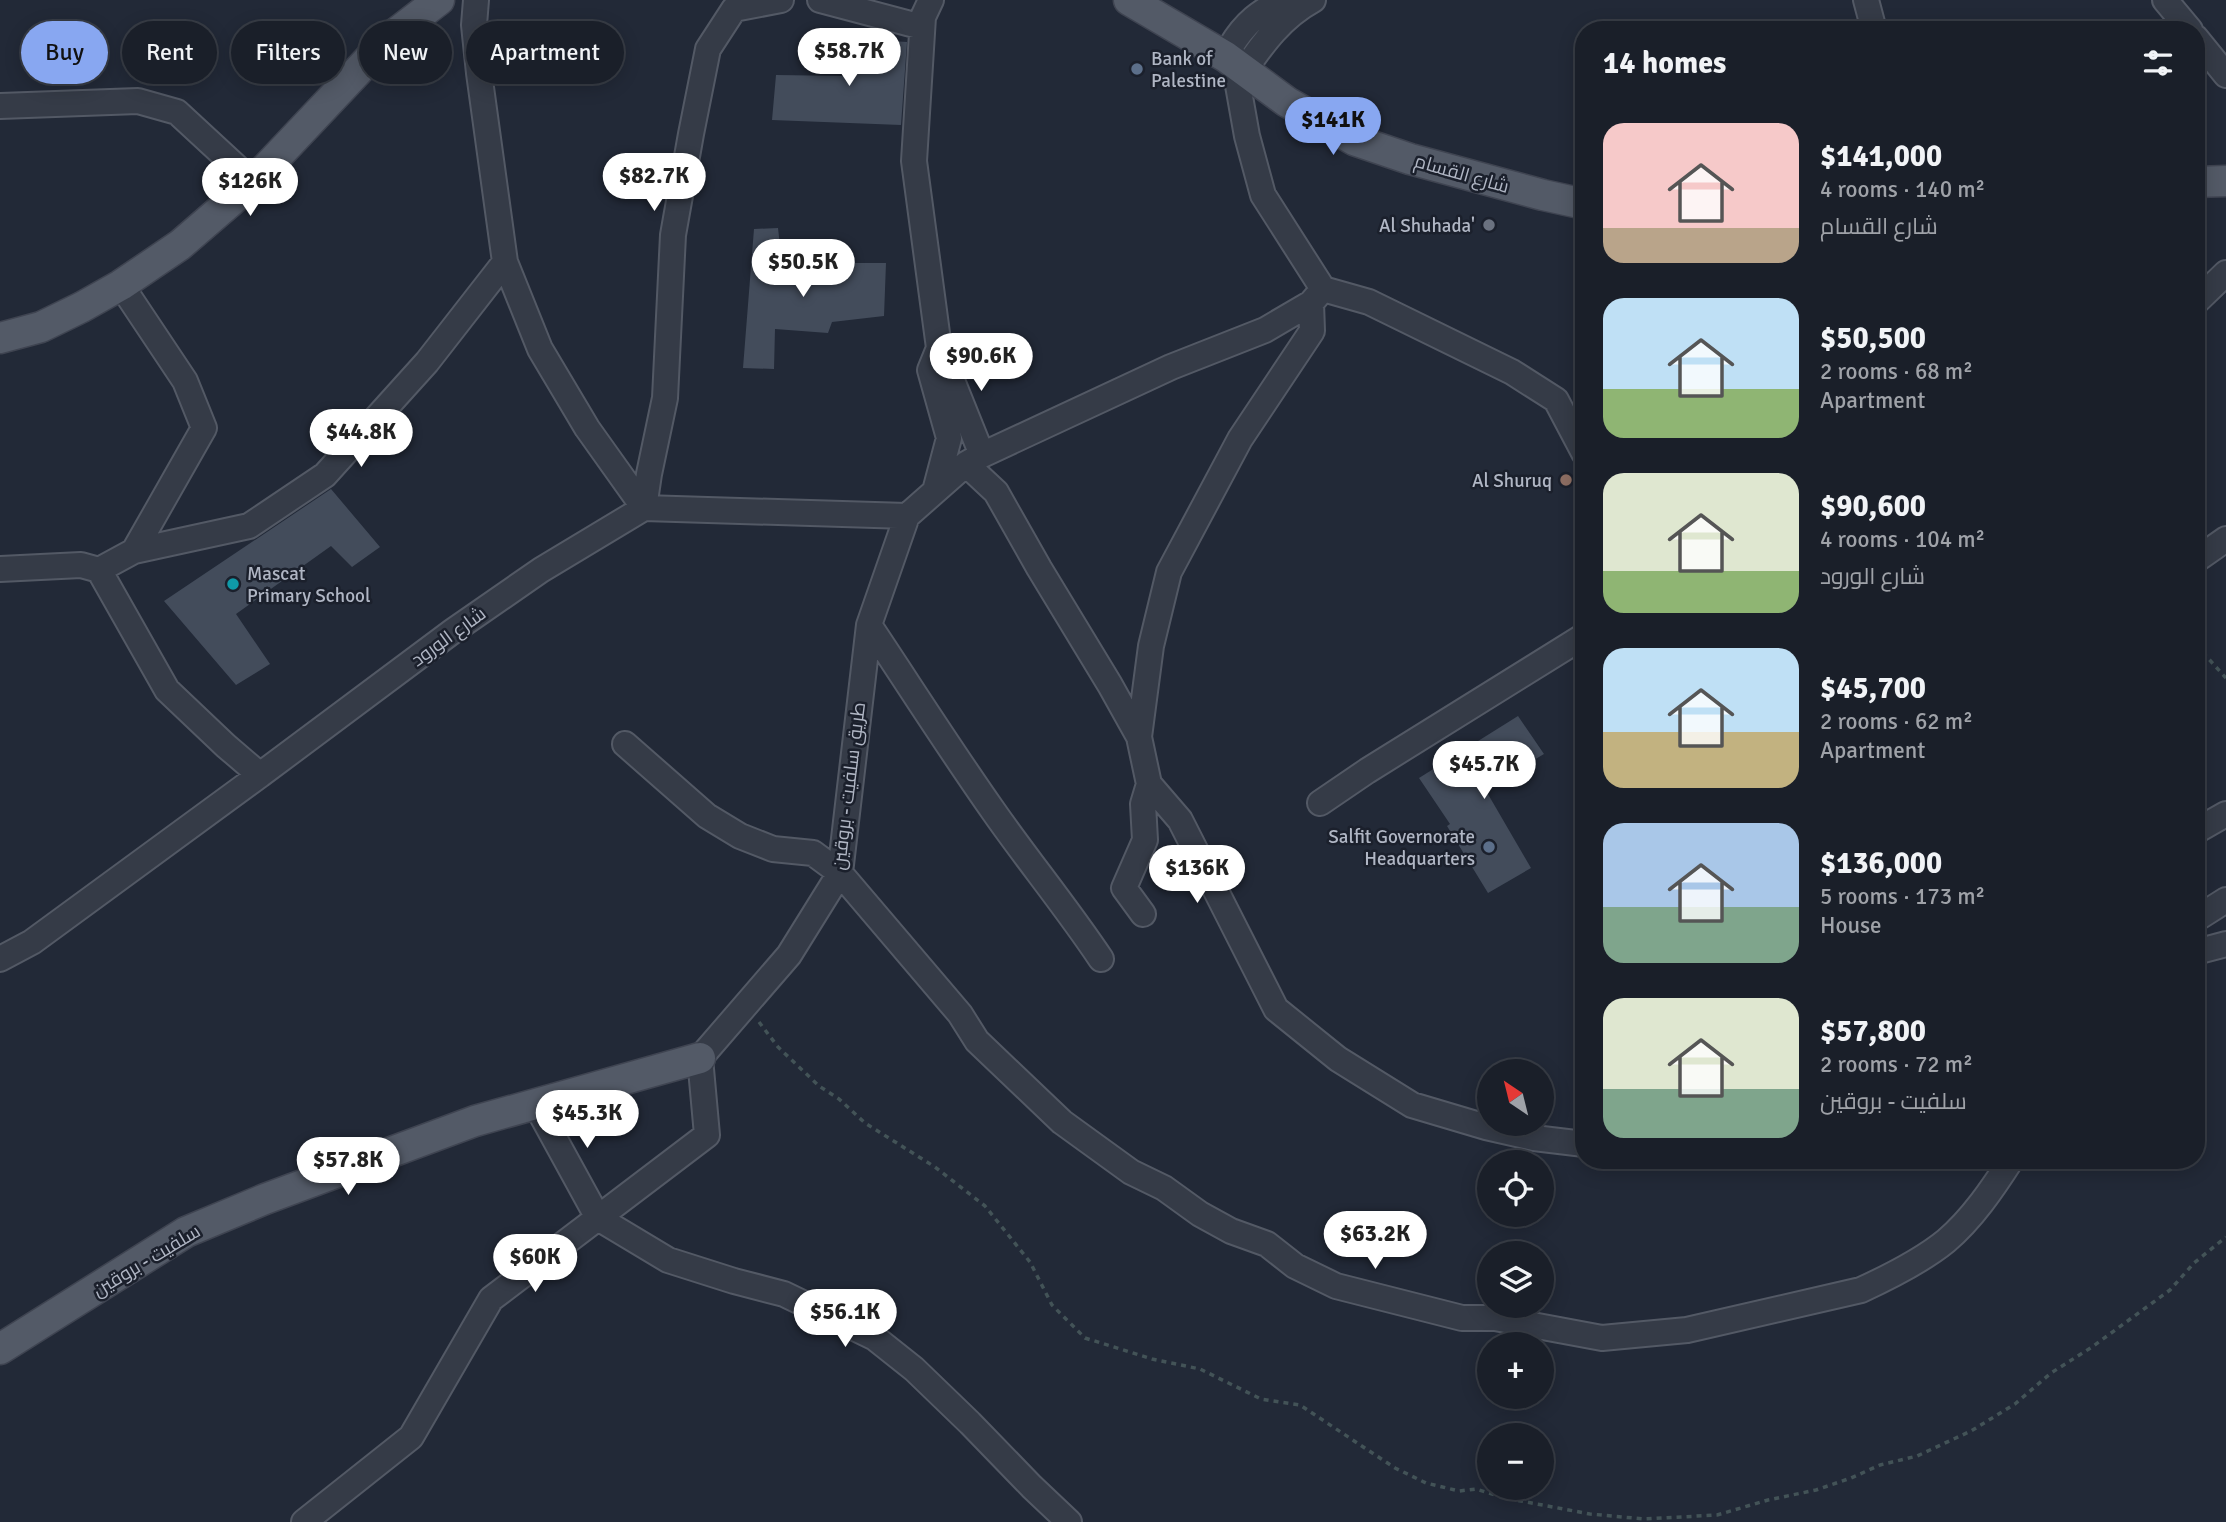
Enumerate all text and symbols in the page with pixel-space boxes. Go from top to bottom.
chip: Buy [21,21,108,84]
chip: Rent [122,21,217,84]
chip: Filters [231,21,345,84]
chip: New [359,21,452,84]
chip: Apartment [466,21,624,84]
pin: $58.7K [792,28,906,88]
text: $58.7K [814,36,884,65]
icon: filters [2139,44,2177,82]
text: 14 homes [1603,45,1726,82]
place label: Bank of Palestine [1151,47,1226,93]
marker: Bank of Palestine [1129,61,1145,77]
pin: $141K [1284,97,1382,157]
text: $141K [1301,105,1365,134]
text: $141,000 [1820,138,1942,175]
street label: شارع القسام [1411,149,1512,200]
icon: home [1659,151,1743,235]
pin: $82.7K [597,154,711,213]
pin: $126K [201,158,299,218]
text: $82.7K [619,161,689,190]
text: $126K [218,166,282,195]
text: 4 rooms · 140 m² [1820,175,1985,204]
text: شارع القسام [1820,212,1938,241]
place label: Al Shuhada' [1379,214,1475,238]
marker: Al Shuhada' [1481,217,1497,233]
pin: $50.5K [746,240,860,299]
text: $50.5K [768,247,838,276]
text: $50,500 [1820,320,1926,357]
icon: home [1659,326,1743,410]
pin: $90.6K [924,334,1038,393]
text: $90.6K [946,341,1016,370]
text: 2 rooms · 68 m² [1820,357,1973,386]
text: Apartment [1820,386,1925,415]
pin: $44.8K [304,410,418,469]
text: $44.8K [326,417,396,446]
place label: Al Shuruq [1472,469,1552,493]
marker: Al Shuruq [1558,472,1574,488]
text: $90,600 [1820,488,1926,525]
icon: home [1659,501,1743,585]
text: 4 rooms · 104 m² [1820,525,1985,554]
place label: Mascat Primary School [247,562,370,608]
text: شارع الورود [1820,562,1925,591]
marker: Mascat Primary School [225,576,241,592]
street label: شارع الورود [406,602,491,673]
text: $45,700 [1820,670,1926,707]
icon: home [1659,676,1743,760]
street label: طريق سلفيت - بروقين [827,701,871,871]
text: 2 rooms · 62 m² [1820,707,1973,736]
text: Apartment [1820,736,1925,765]
pin: $45.7K [1427,742,1541,801]
text: $45.7K [1449,749,1519,778]
place label: Salfit Governorate Headquarters [1328,825,1475,871]
marker: Salfit Governorate Headquarters [1481,839,1497,855]
text: $136,000 [1820,845,1942,882]
pin: $136K [1148,846,1246,905]
icon: home [1659,851,1743,935]
text: $136K [1165,853,1229,882]
text: 5 rooms · 173 m² [1820,882,1985,911]
text: House [1820,911,1882,940]
text: $57,800 [1820,1013,1926,1050]
icon: home [1659,1026,1743,1110]
text: 2 rooms · 72 m² [1820,1050,1973,1079]
north arrow [1477,1059,1554,1136]
map controls [1477,1059,1554,1500]
text: سلفيت - بروقين [1820,1087,1967,1116]
pin: $45.3K [530,1090,644,1150]
text: $45.3K [552,1098,622,1127]
pin: $57.8K [291,1138,405,1197]
text: $57.8K [313,1145,383,1174]
button: locate [1477,1150,1554,1227]
pin: $63.2K [1318,1212,1432,1271]
street label: سلفيت - بروقين [88,1219,205,1302]
text: $63.2K [1340,1219,1410,1248]
pin: $60K [494,1234,576,1294]
button: layers [1477,1241,1554,1318]
text: $60K [509,1242,561,1271]
pin: $56.1K [788,1290,902,1349]
text: $56.1K [810,1297,880,1326]
button: + [1477,1332,1554,1409]
button: − [1477,1423,1554,1500]

